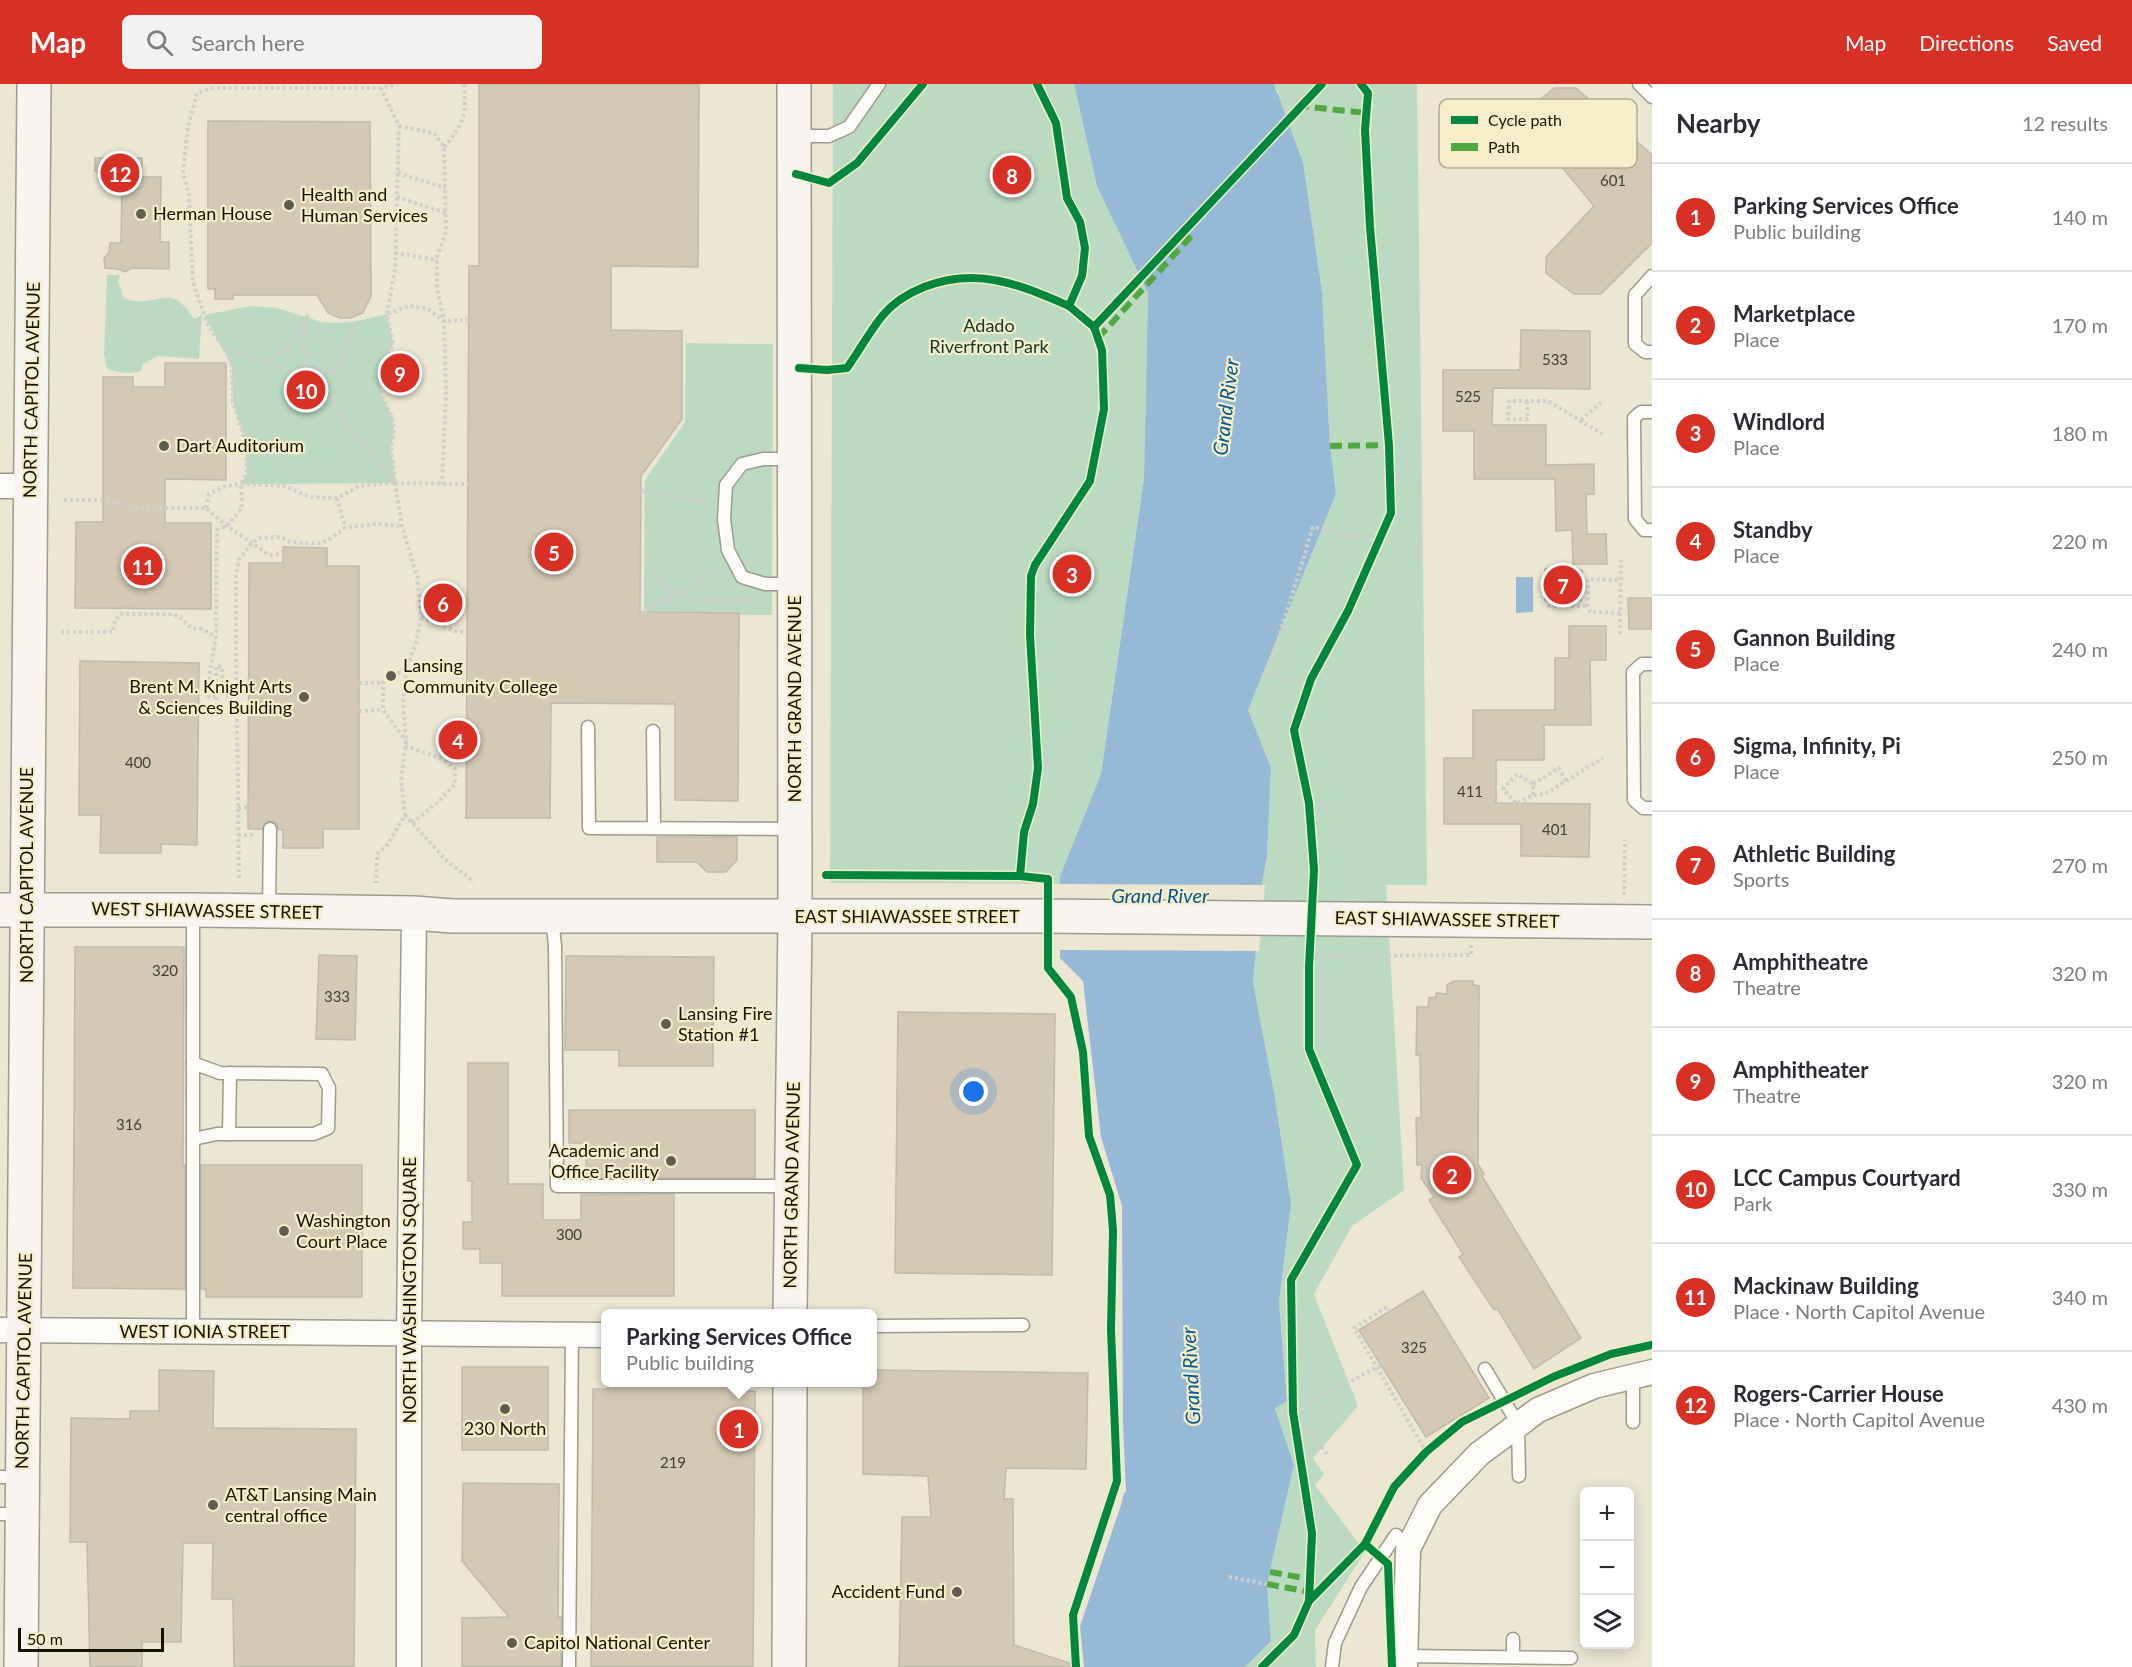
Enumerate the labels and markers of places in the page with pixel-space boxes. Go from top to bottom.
pin: 12 [100,150,140,196]
pin: 8 [992,152,1032,197]
place label: Health and Human Services [301,183,428,226]
marker: Health and Human Services [282,198,296,212]
place label: Herman House [153,202,272,224]
marker: Herman House [134,207,148,221]
pin: 9 [380,350,420,396]
pin: 10 [286,368,326,412]
place label: Dart Auditorium [176,434,304,456]
marker: Dart Auditorium [157,439,171,453]
pin: 5 [534,530,574,574]
pin: 11 [124,544,162,588]
pin: 3 [1052,552,1092,596]
pin: 7 [1544,562,1582,608]
pin: 6 [424,580,462,626]
place label: Lansing Community College [403,654,558,697]
marker: Lansing Community College [384,669,398,683]
place label: Brent M. Knight Arts & Sciences Building [129,675,292,718]
marker: Brent M. Knight Arts & Sciences Building [297,690,311,704]
pin: 4 [438,718,478,762]
place label: Lansing Fire Station #1 [678,1002,773,1045]
marker: Lansing Fire Station #1 [659,1017,673,1031]
place label: Academic and Office Facility [549,1139,660,1182]
pin: 2 [1432,1152,1472,1198]
marker: Academic and Office Facility [664,1154,678,1168]
place label: Washington Court Place [296,1209,391,1252]
marker: Washington Court Place [277,1224,291,1238]
marker: 230 North [498,1402,512,1416]
pin: 1 [720,1406,758,1452]
place label: 230 North [464,1417,546,1439]
place label: AT&T Lansing Main central office [225,1483,377,1526]
marker: AT&T Lansing Main central office [206,1498,220,1512]
place label: Accident Fund [831,1580,945,1602]
marker: Accident Fund [950,1585,964,1599]
place label: Capitol National Center [524,1631,710,1653]
marker: Capitol National Center [505,1636,519,1650]

